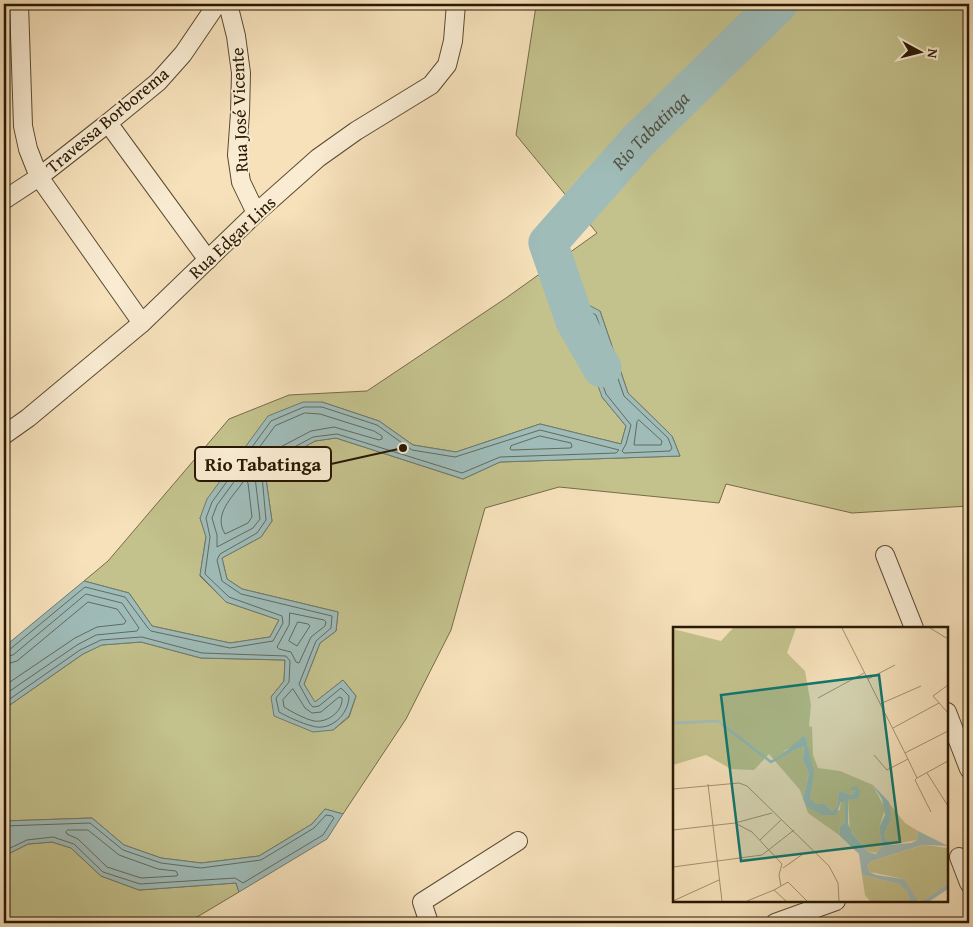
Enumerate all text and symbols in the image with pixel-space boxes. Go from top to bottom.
north arrow [896,28,946,78]
street label: Rua José Vicente [223,47,255,173]
text: N [922,48,943,60]
street label: Travessa Borborema [40,60,175,180]
water label: Rio Tabatinga [604,84,696,177]
street label: Rua Edgar Lins [182,189,282,285]
callout: Rio Tabatinga [195,447,331,481]
text: Rio Tabatinga [205,450,321,478]
inset map [673,627,948,902]

